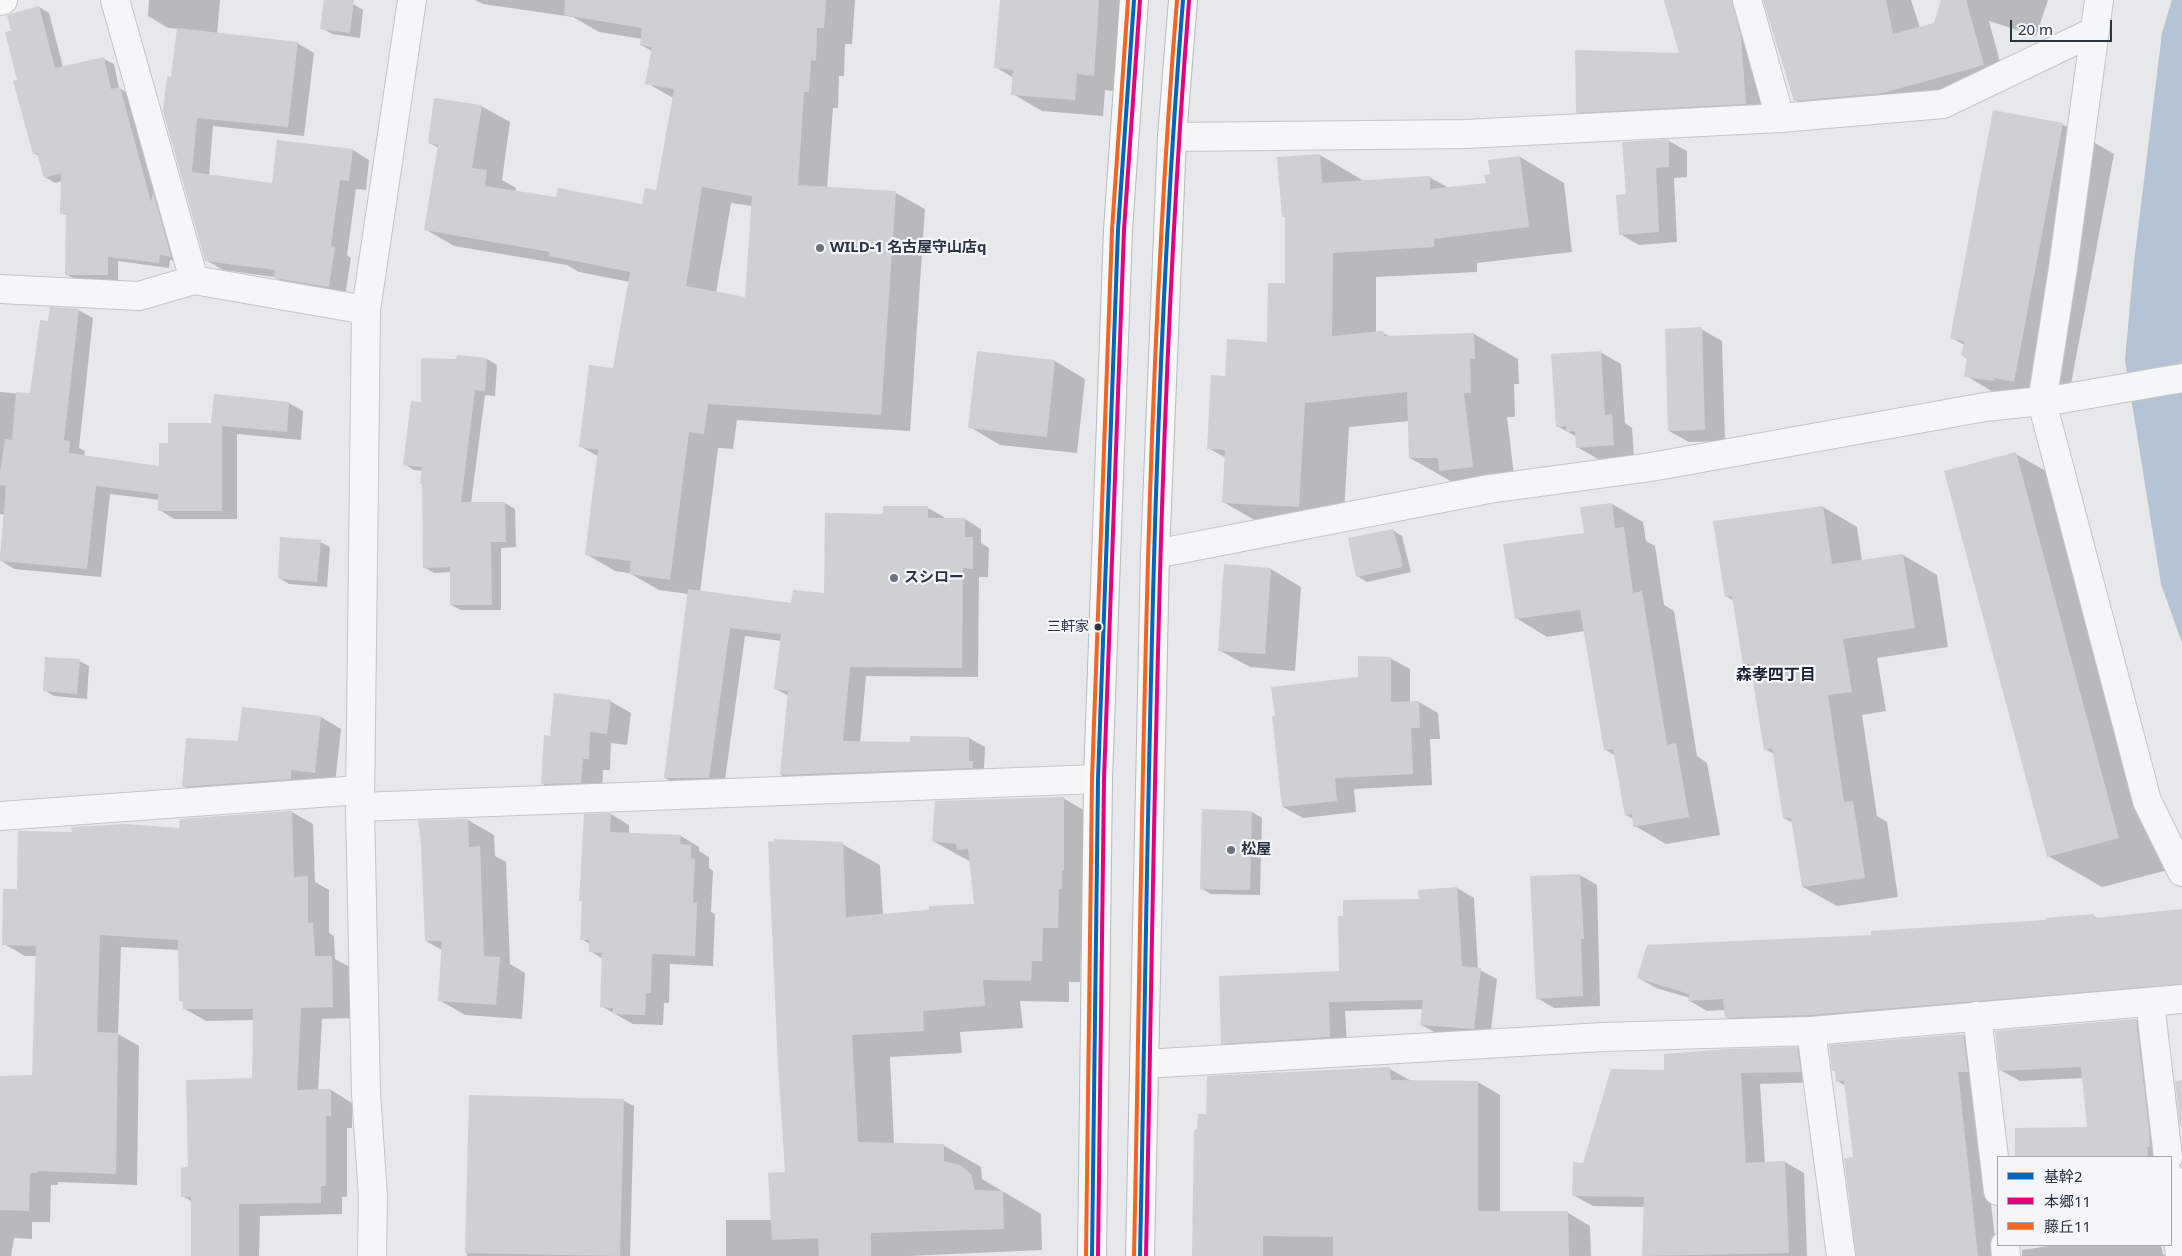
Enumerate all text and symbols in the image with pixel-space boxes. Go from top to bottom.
scale bar [2012,10,2114,42]
text: 20 m [2018,19,2053,39]
place label: WILD-1 名古屋守山店q [830,239,986,257]
marker: WILD-1 名古屋守山店q [814,242,826,254]
place label: スシロー [904,569,964,587]
marker: スシロー [888,572,900,584]
place label: 三軒家 [1047,619,1089,635]
marker: 三軒家 [1093,622,1103,632]
district label: 森孝四丁目 [1736,665,1816,685]
place label: 松屋 [1241,841,1271,859]
marker: 松屋 [1225,844,1237,856]
legend [1997,1156,2172,1246]
text: 基幹2 [2044,1166,2083,1186]
text: 本郷11 [2044,1191,2091,1211]
text: 藤丘11 [2044,1216,2091,1236]

